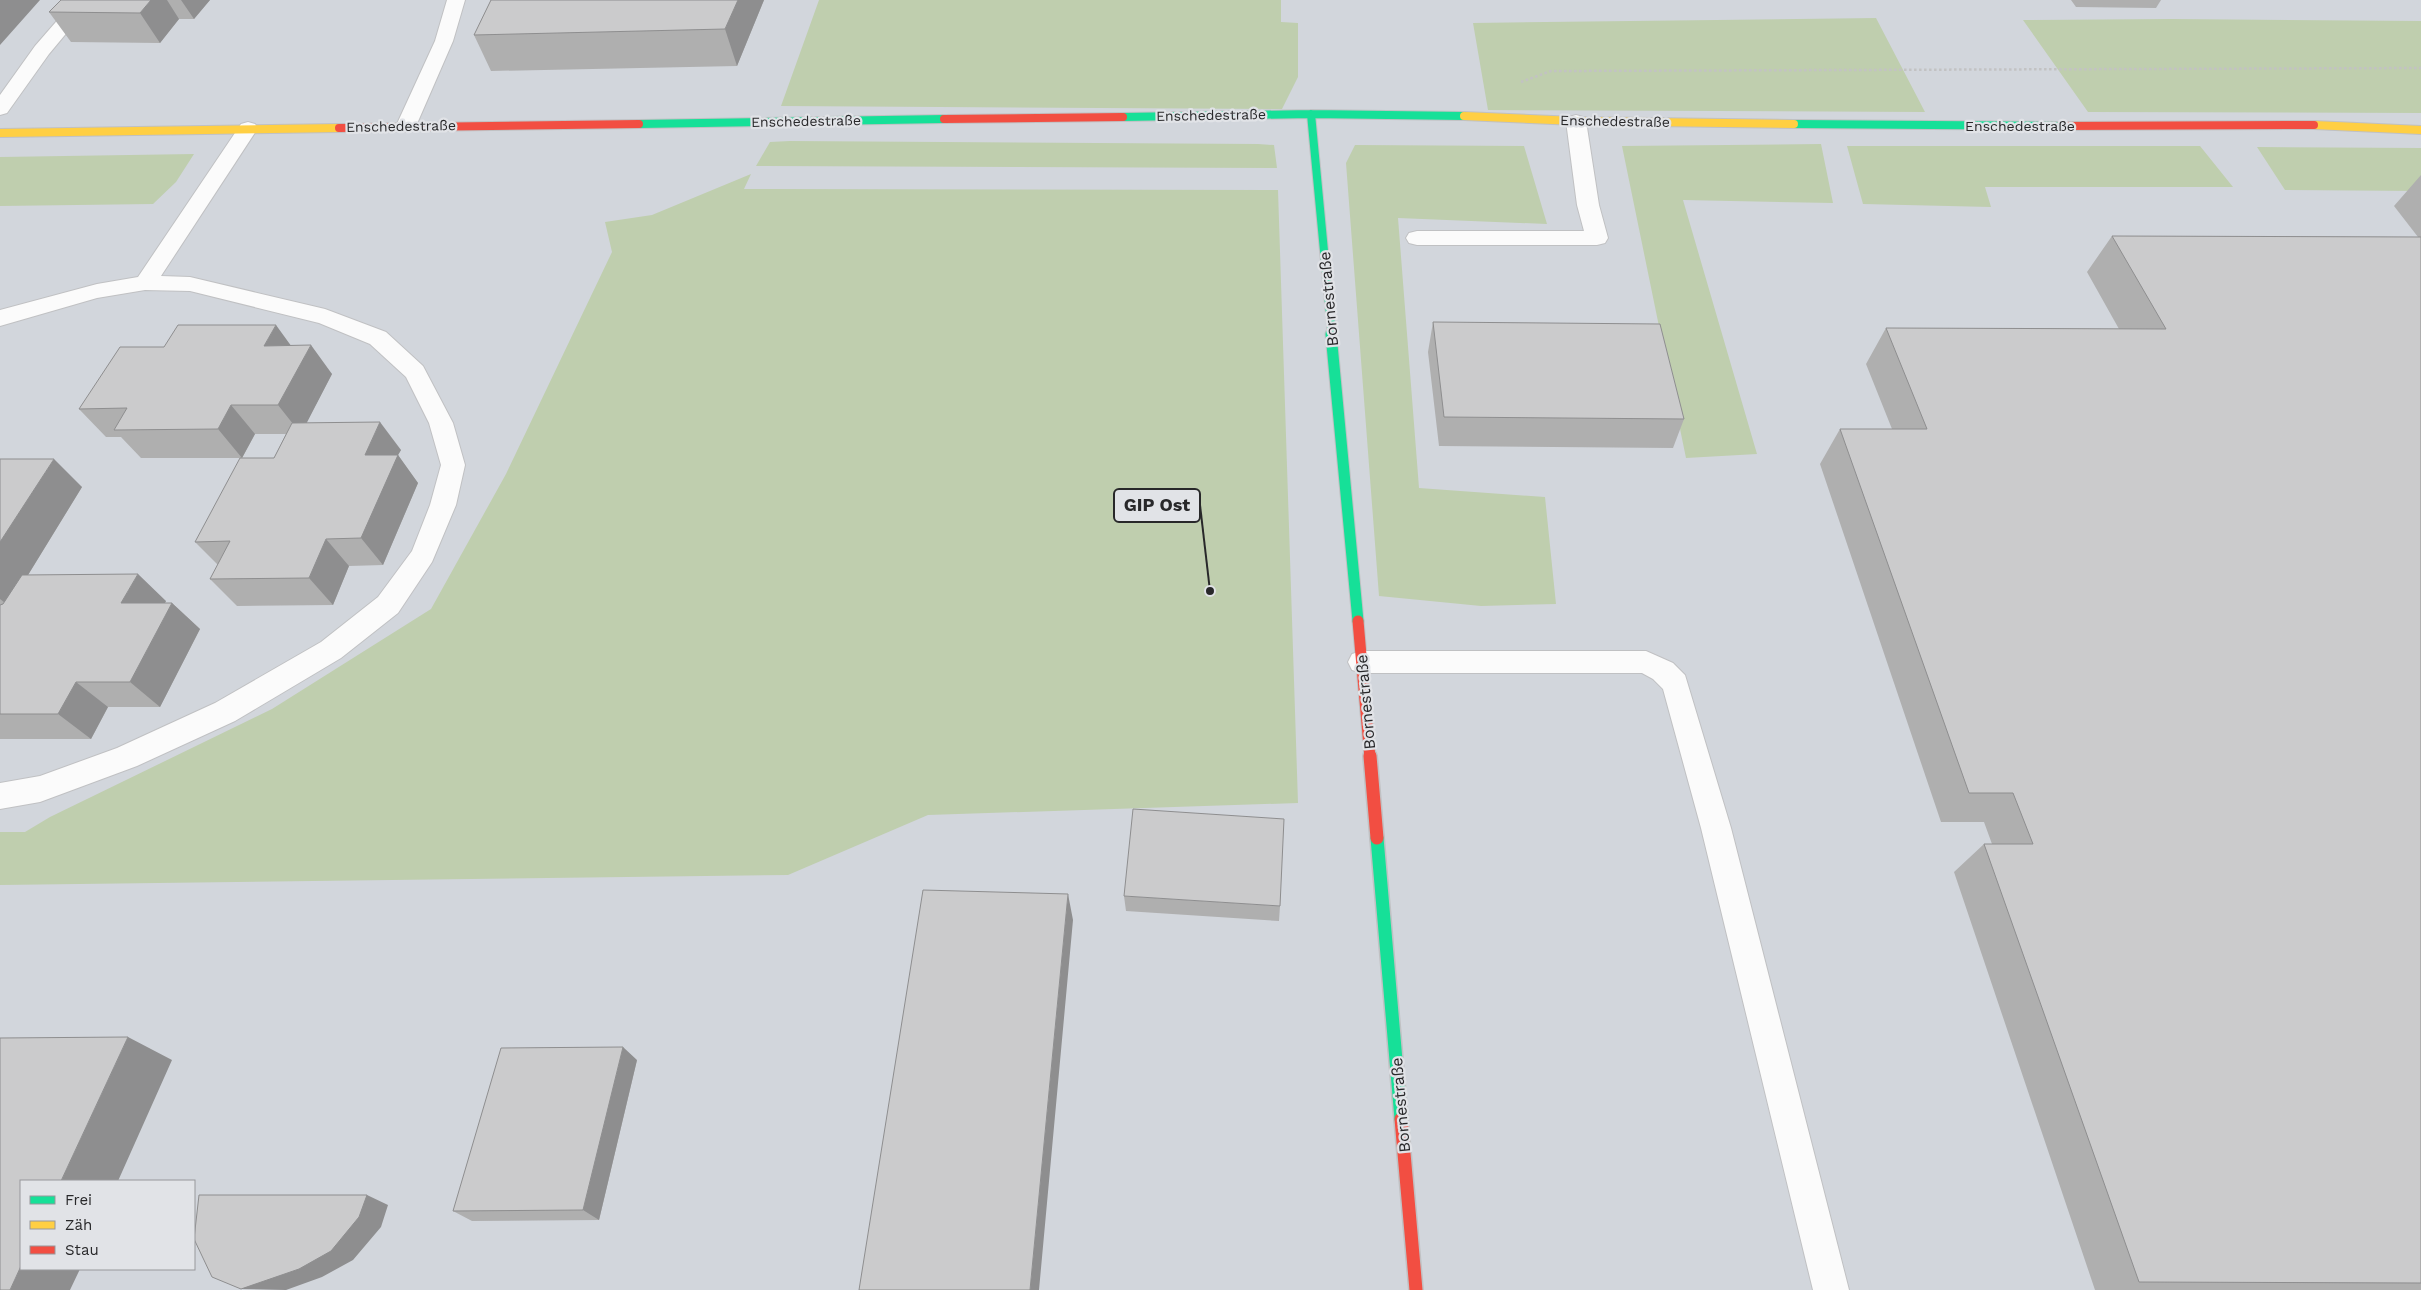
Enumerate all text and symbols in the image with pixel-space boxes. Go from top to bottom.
street label: Enschedestraße [1156,106,1266,124]
street label: Enschedestraße [751,112,861,130]
street label: Enschedestraße [1560,112,1670,130]
street label: Enschedestraße [346,117,456,135]
street label: Enschedestraße [1965,118,2075,134]
street label: Bornestraße [1315,251,1342,347]
callout: GIP Ost [1114,489,1200,522]
text: GIP Ost [1124,494,1190,515]
street label: Bornestraße [1352,654,1379,750]
street label: Bornestraße [1387,1057,1414,1153]
legend [20,1180,195,1270]
text: Frei [65,1191,92,1209]
text: Zäh [65,1216,92,1234]
text: Stau [65,1241,99,1259]

